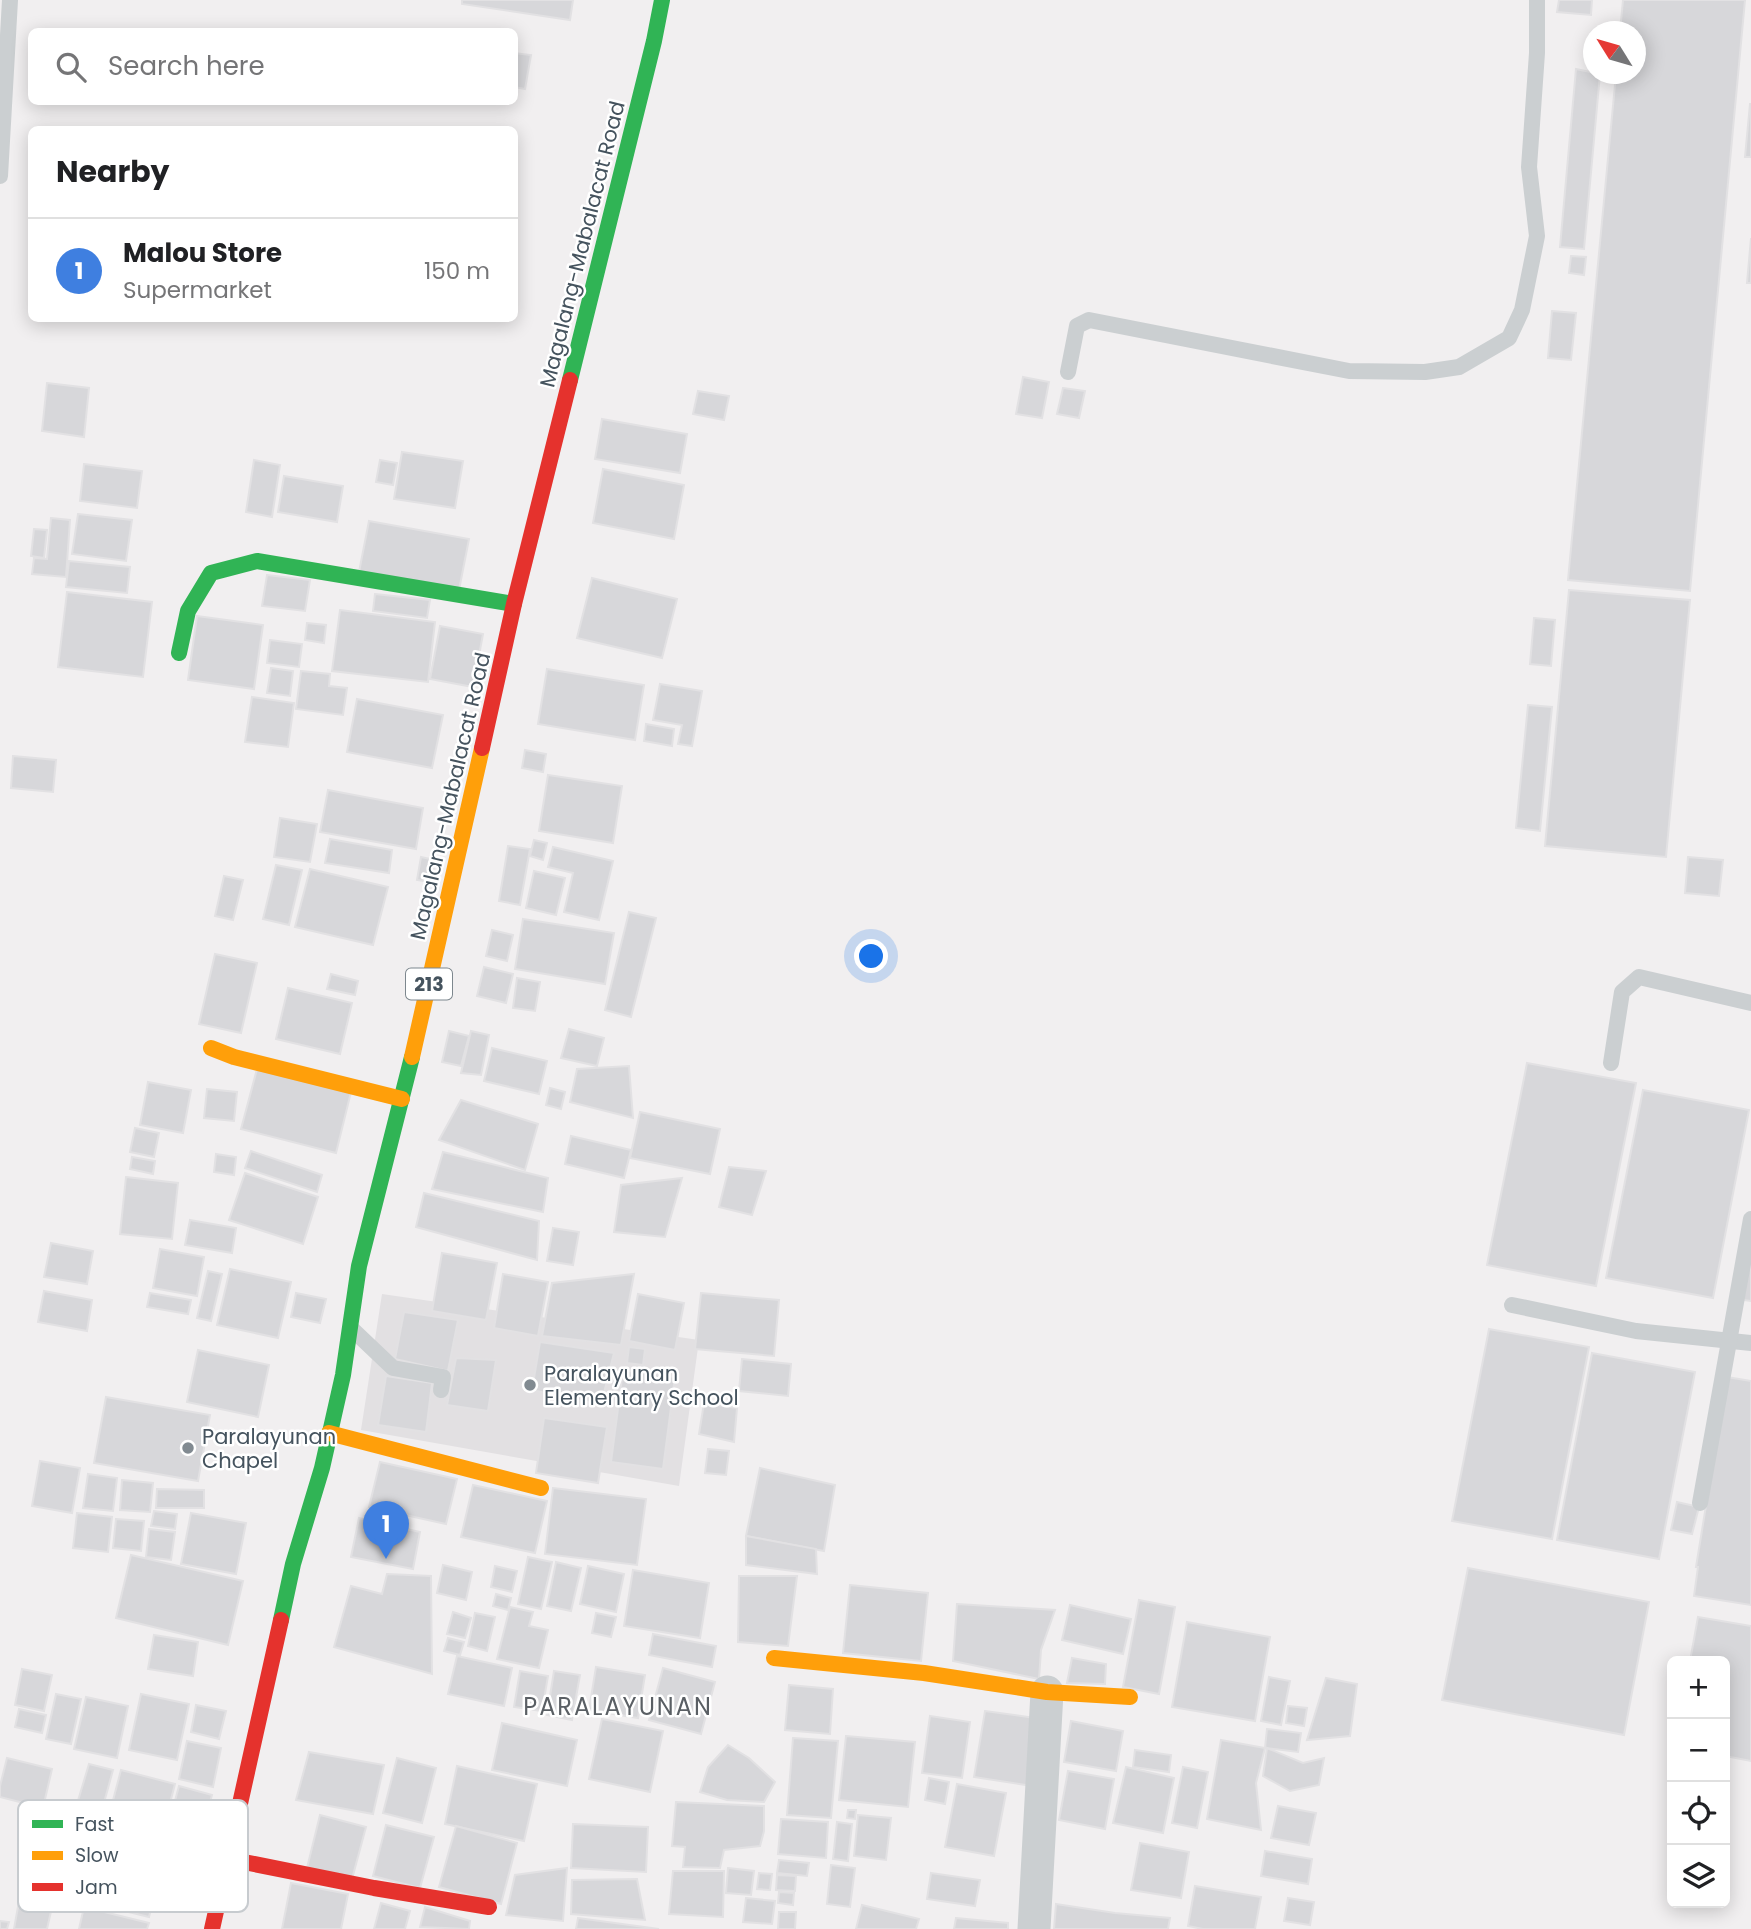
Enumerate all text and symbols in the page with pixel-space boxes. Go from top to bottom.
north arrow [1583,21,1646,84]
search box [28,28,518,105]
icon: search [52,48,90,86]
text: Search here [108,48,265,84]
street label: Magalang-Mabalacat Road [532,98,632,390]
text: Nearby [56,150,170,193]
text: Malou Store [123,235,282,271]
text: 1 [75,255,83,287]
text: 150 m [424,255,490,287]
text: Supermarket [123,274,272,306]
street label: Magalang-Mabalacat Road [403,649,497,943]
your location [854,939,888,973]
road number: 213 [406,968,452,1000]
place label: Paralayunan Elementary School [544,1359,739,1412]
marker: Paralayunan Elementary School [522,1377,538,1393]
place label: Paralayunan Chapel [202,1422,336,1475]
marker: Paralayunan Chapel [180,1440,196,1456]
pin: 1 [363,1501,409,1559]
map controls [1667,1656,1730,1908]
button: + [1667,1656,1730,1719]
district label: PARALAYUNAN [523,1690,713,1723]
button: − [1667,1719,1730,1782]
button: locate [1667,1782,1730,1845]
legend [18,1800,248,1912]
text: Fast [75,1811,114,1838]
text: Slow [75,1842,119,1869]
button: layers [1667,1845,1730,1908]
text: Jam [75,1874,117,1901]

